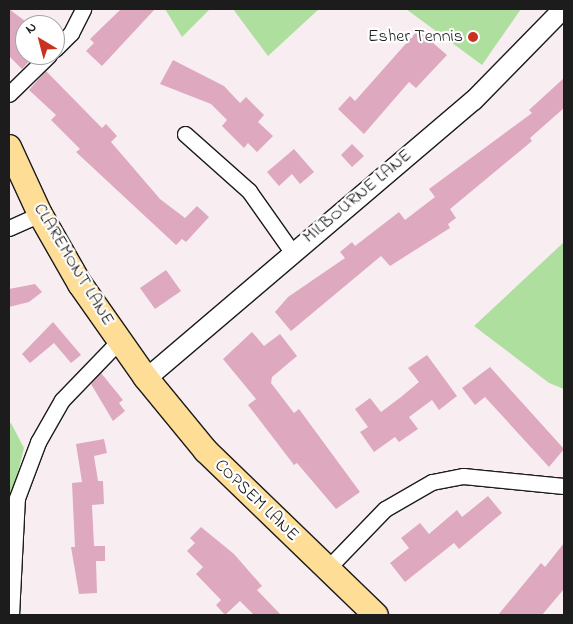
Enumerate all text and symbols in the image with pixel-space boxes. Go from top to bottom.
north arrow [15,15,65,65]
text: N [21,17,41,40]
place label: Esher Tennis [368,26,463,48]
marker: Esher Tennis [467,31,479,43]
street label: MILBOURNE LANE [299,145,417,249]
street label: CLAREMONT LANE [28,200,118,330]
street label: COPSEM LANE [209,455,303,547]

